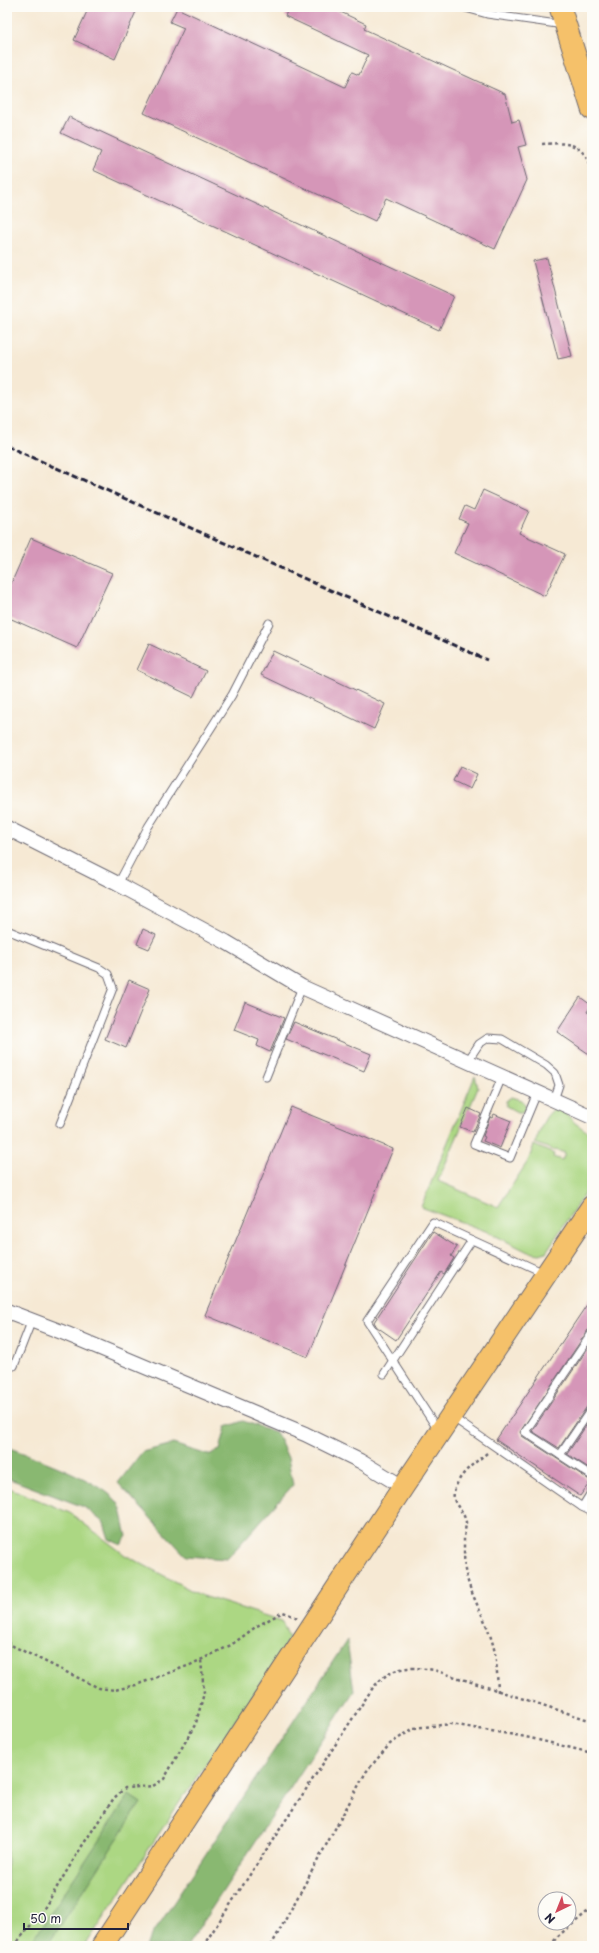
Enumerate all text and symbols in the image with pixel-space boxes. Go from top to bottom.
north arrow [537,1891,577,1931]
scale bar [24,1905,128,1931]
text: 50 m [30,1909,61,1927]
text: N [541,1909,559,1928]

